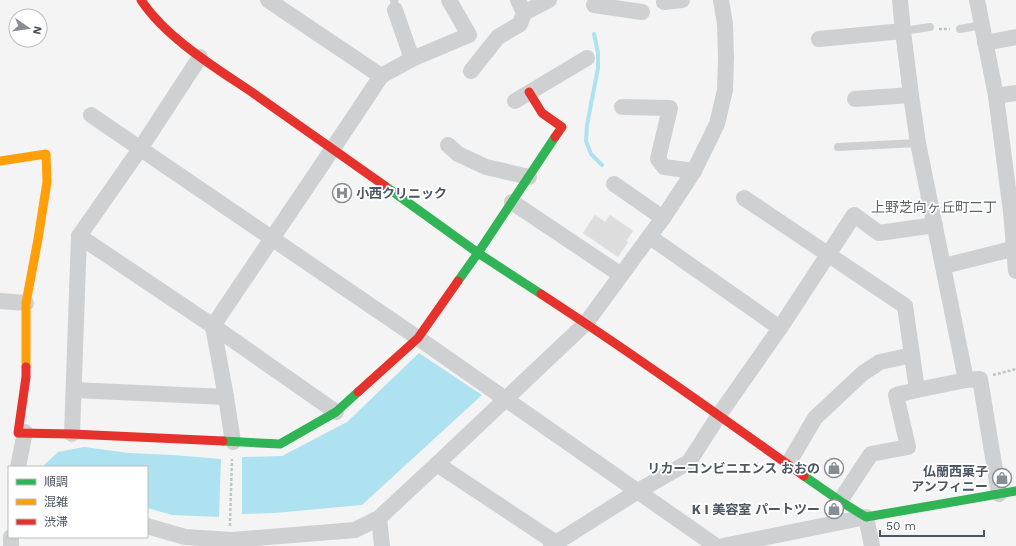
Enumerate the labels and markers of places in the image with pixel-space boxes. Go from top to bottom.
hospital icon: 小西クリニック [331,182,353,204]
place label: 小西クリニック [356,186,447,201]
shop icon: リカーコンビニエンス おおの [823,457,845,479]
place label: リカーコンビニエンス おおの [648,461,820,476]
place label: 仏蘭西菓子 アンフィニー [911,464,988,494]
shop icon: 仏蘭西菓子 アンフィニー [991,467,1013,489]
shop icon: K I 美容室 パートツー [823,498,845,520]
place label: K I 美容室 パートツー [692,502,820,517]

